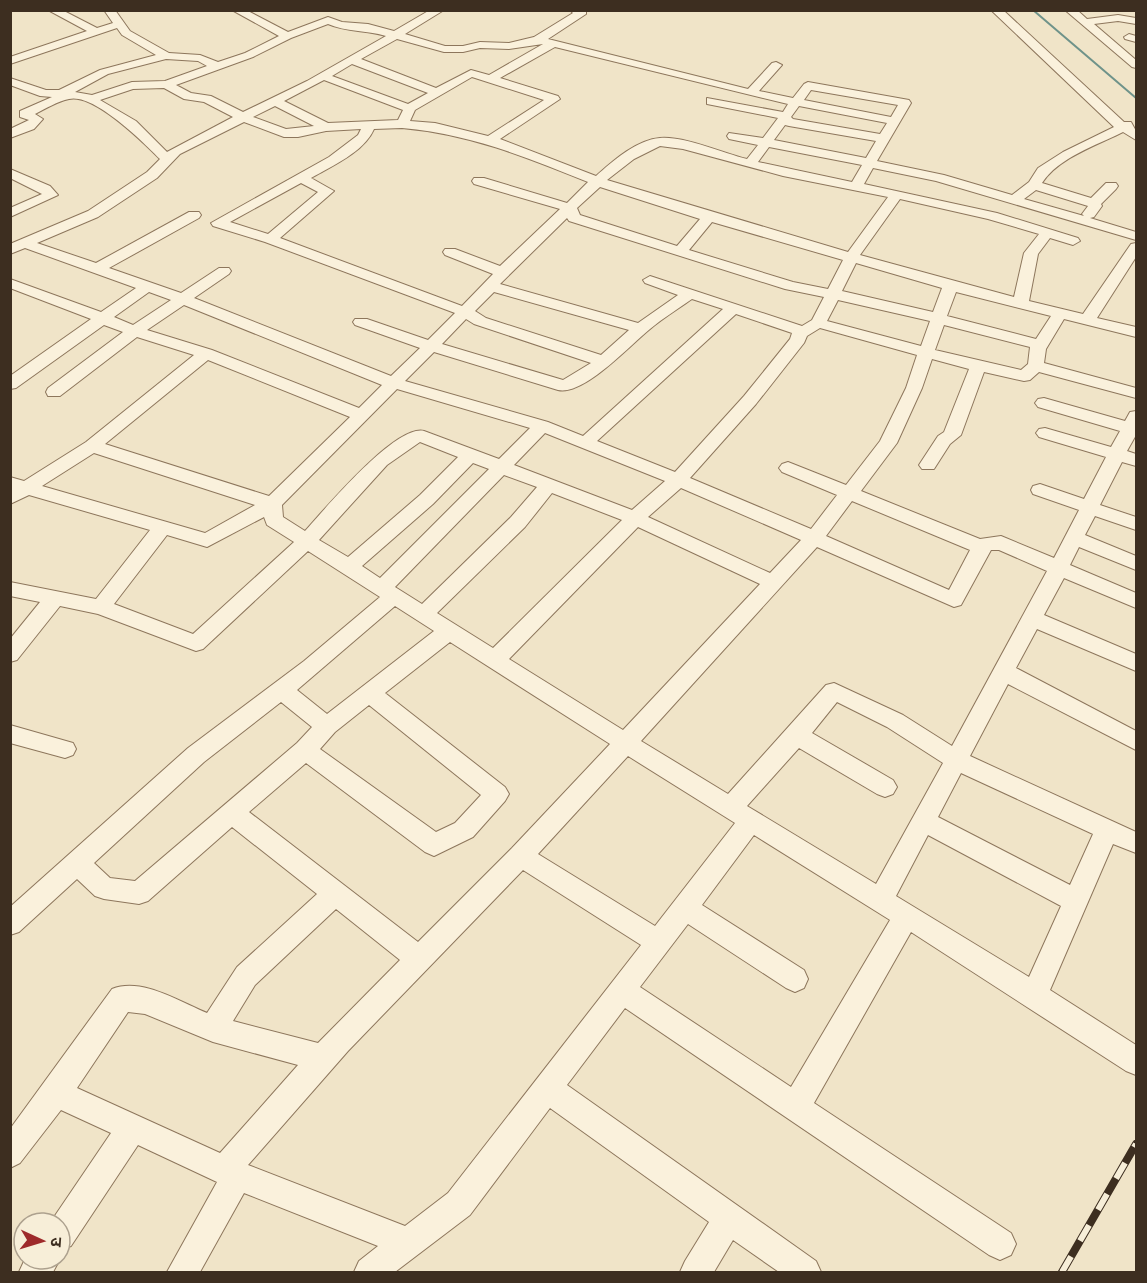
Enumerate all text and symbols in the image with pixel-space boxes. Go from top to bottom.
north arrow [12,1211,72,1271]
text: उ [46,1237,68,1248]

